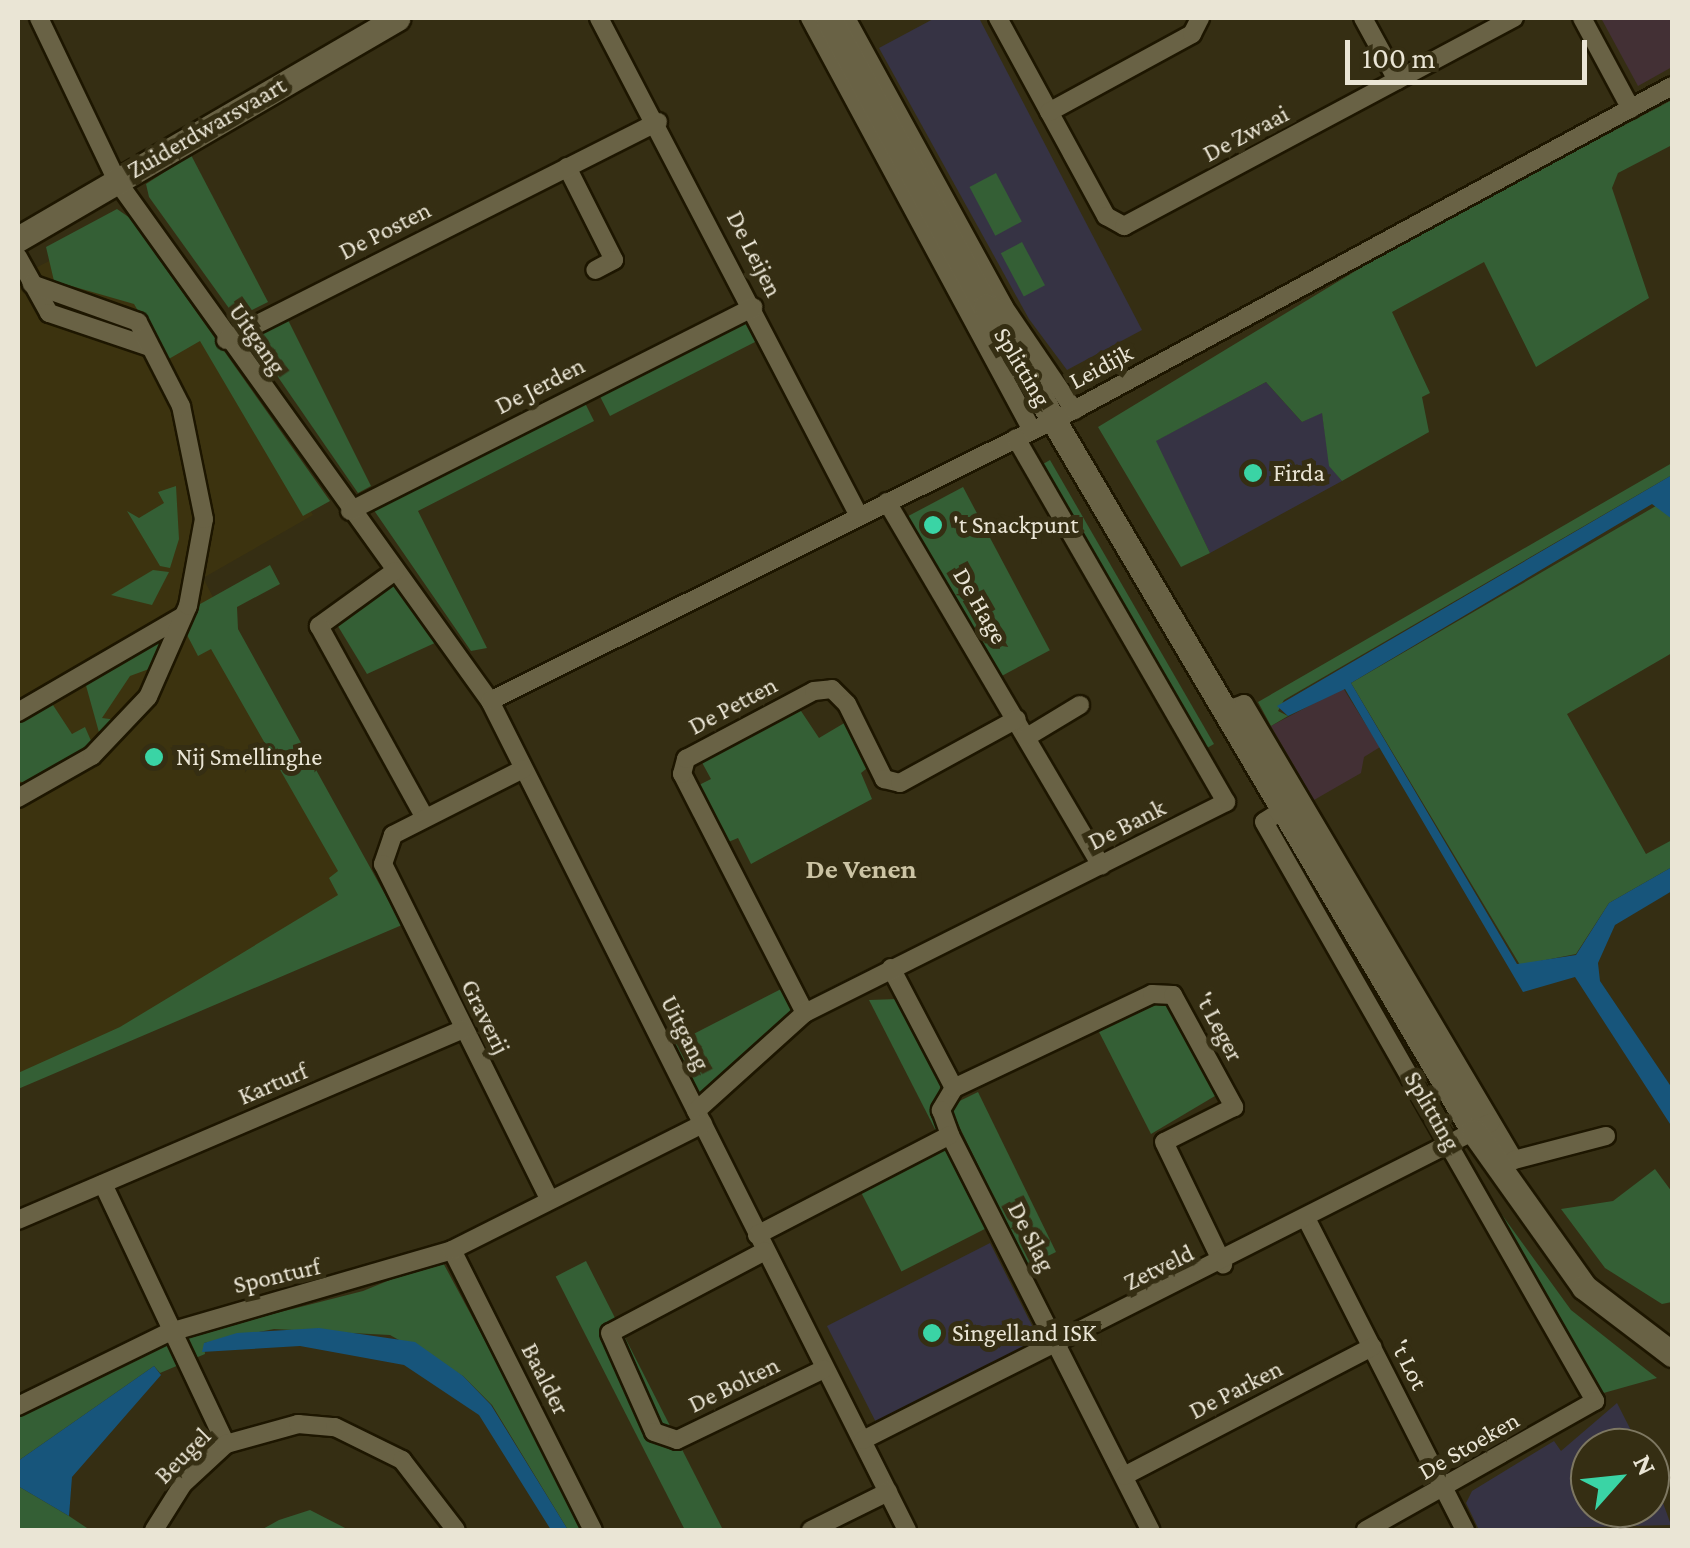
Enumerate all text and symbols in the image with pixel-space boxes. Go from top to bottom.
scale bar [1350,20,1592,82]
text: 100 m [1362,41,1436,74]
street label: Zuiderdwarsvaart [122,70,292,186]
street label: De Zwaai [1198,99,1294,169]
street label: De Posten [334,195,436,267]
street label: De Leijen [720,206,788,302]
street label: Uitgang [222,298,292,380]
street label: Splitting [987,322,1057,412]
street label: Leidijk [1064,338,1138,396]
street label: De Jerden [490,351,590,421]
place label: Firda [1273,458,1325,488]
marker: Firda [1242,462,1264,484]
place label: 't Snackpunt [953,510,1079,540]
marker: 't Snackpunt [922,514,944,536]
street label: De Hage [946,562,1014,650]
street label: De Petten [684,670,782,742]
place label: Nij Smellinghe [176,742,322,772]
marker: Nij Smellinghe [141,744,167,770]
street label: De Bank [1083,793,1171,857]
district label: De Venen [805,852,917,886]
street label: Graverij [454,975,516,1059]
street label: 't Leger [1188,987,1250,1067]
street label: Uitgang [653,991,717,1075]
street label: Karturf [234,1056,312,1112]
street label: Splitting [1397,1066,1467,1156]
street label: De Slag [1001,1197,1061,1277]
street label: Zetveld [1119,1238,1199,1298]
street label: Sponturf [231,1251,323,1301]
place label: Singelland ISK [952,1318,1096,1348]
marker: Singelland ISK [921,1322,943,1344]
street label: 't Lot [1384,1335,1434,1395]
street label: Baalder [514,1338,576,1420]
street label: De Bolten [684,1350,784,1420]
street label: De Parken [1184,1354,1288,1426]
street label: De Stoeken [1413,1405,1525,1487]
street label: Beugel [149,1422,217,1490]
north arrow [1570,1428,1670,1528]
text: N [1627,1450,1664,1481]

